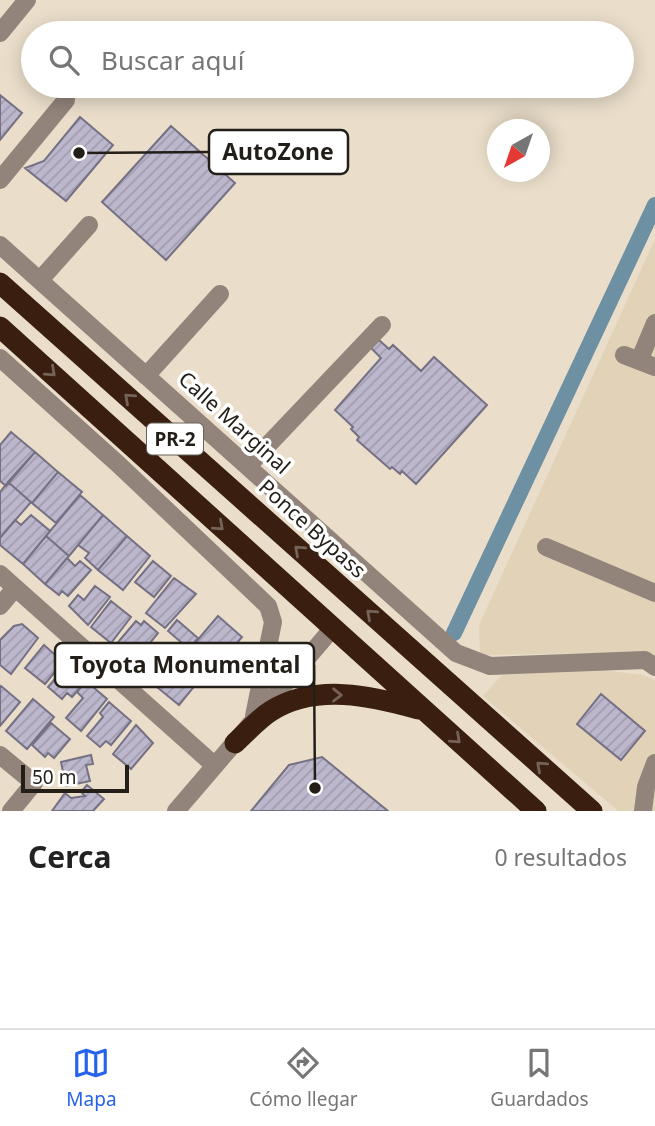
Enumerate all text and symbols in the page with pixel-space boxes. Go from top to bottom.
search box [21,21,634,98]
icon: search [45,41,83,79]
text: Buscar aquí [101,42,244,78]
north arrow [487,119,550,182]
callout: AutoZone [209,130,348,174]
text: AutoZone [222,135,334,167]
one-way arrow [43,364,56,377]
street label: Calle Marginal [173,365,296,480]
one-way arrow [124,394,137,407]
road number: PR-2 [147,424,203,454]
street label: Ponce Bypass [253,473,372,584]
one-way arrow [211,517,224,530]
one-way arrow [294,546,307,558]
one-way arrow [366,610,379,622]
callout: Toyota Monumental [55,643,314,687]
text: Toyota Monumental [70,648,300,680]
one-way arrow [332,687,342,703]
one-way arrow [448,731,461,743]
one-way arrow [536,761,549,774]
scale bar [21,762,130,794]
text: 50 m [32,764,76,790]
text: Cerca [28,836,111,877]
text: 0 resultados [494,841,627,873]
tab: Mapa [66,1044,117,1112]
tab: Cómo llegar [249,1044,358,1112]
tab: Guardados [490,1044,589,1112]

